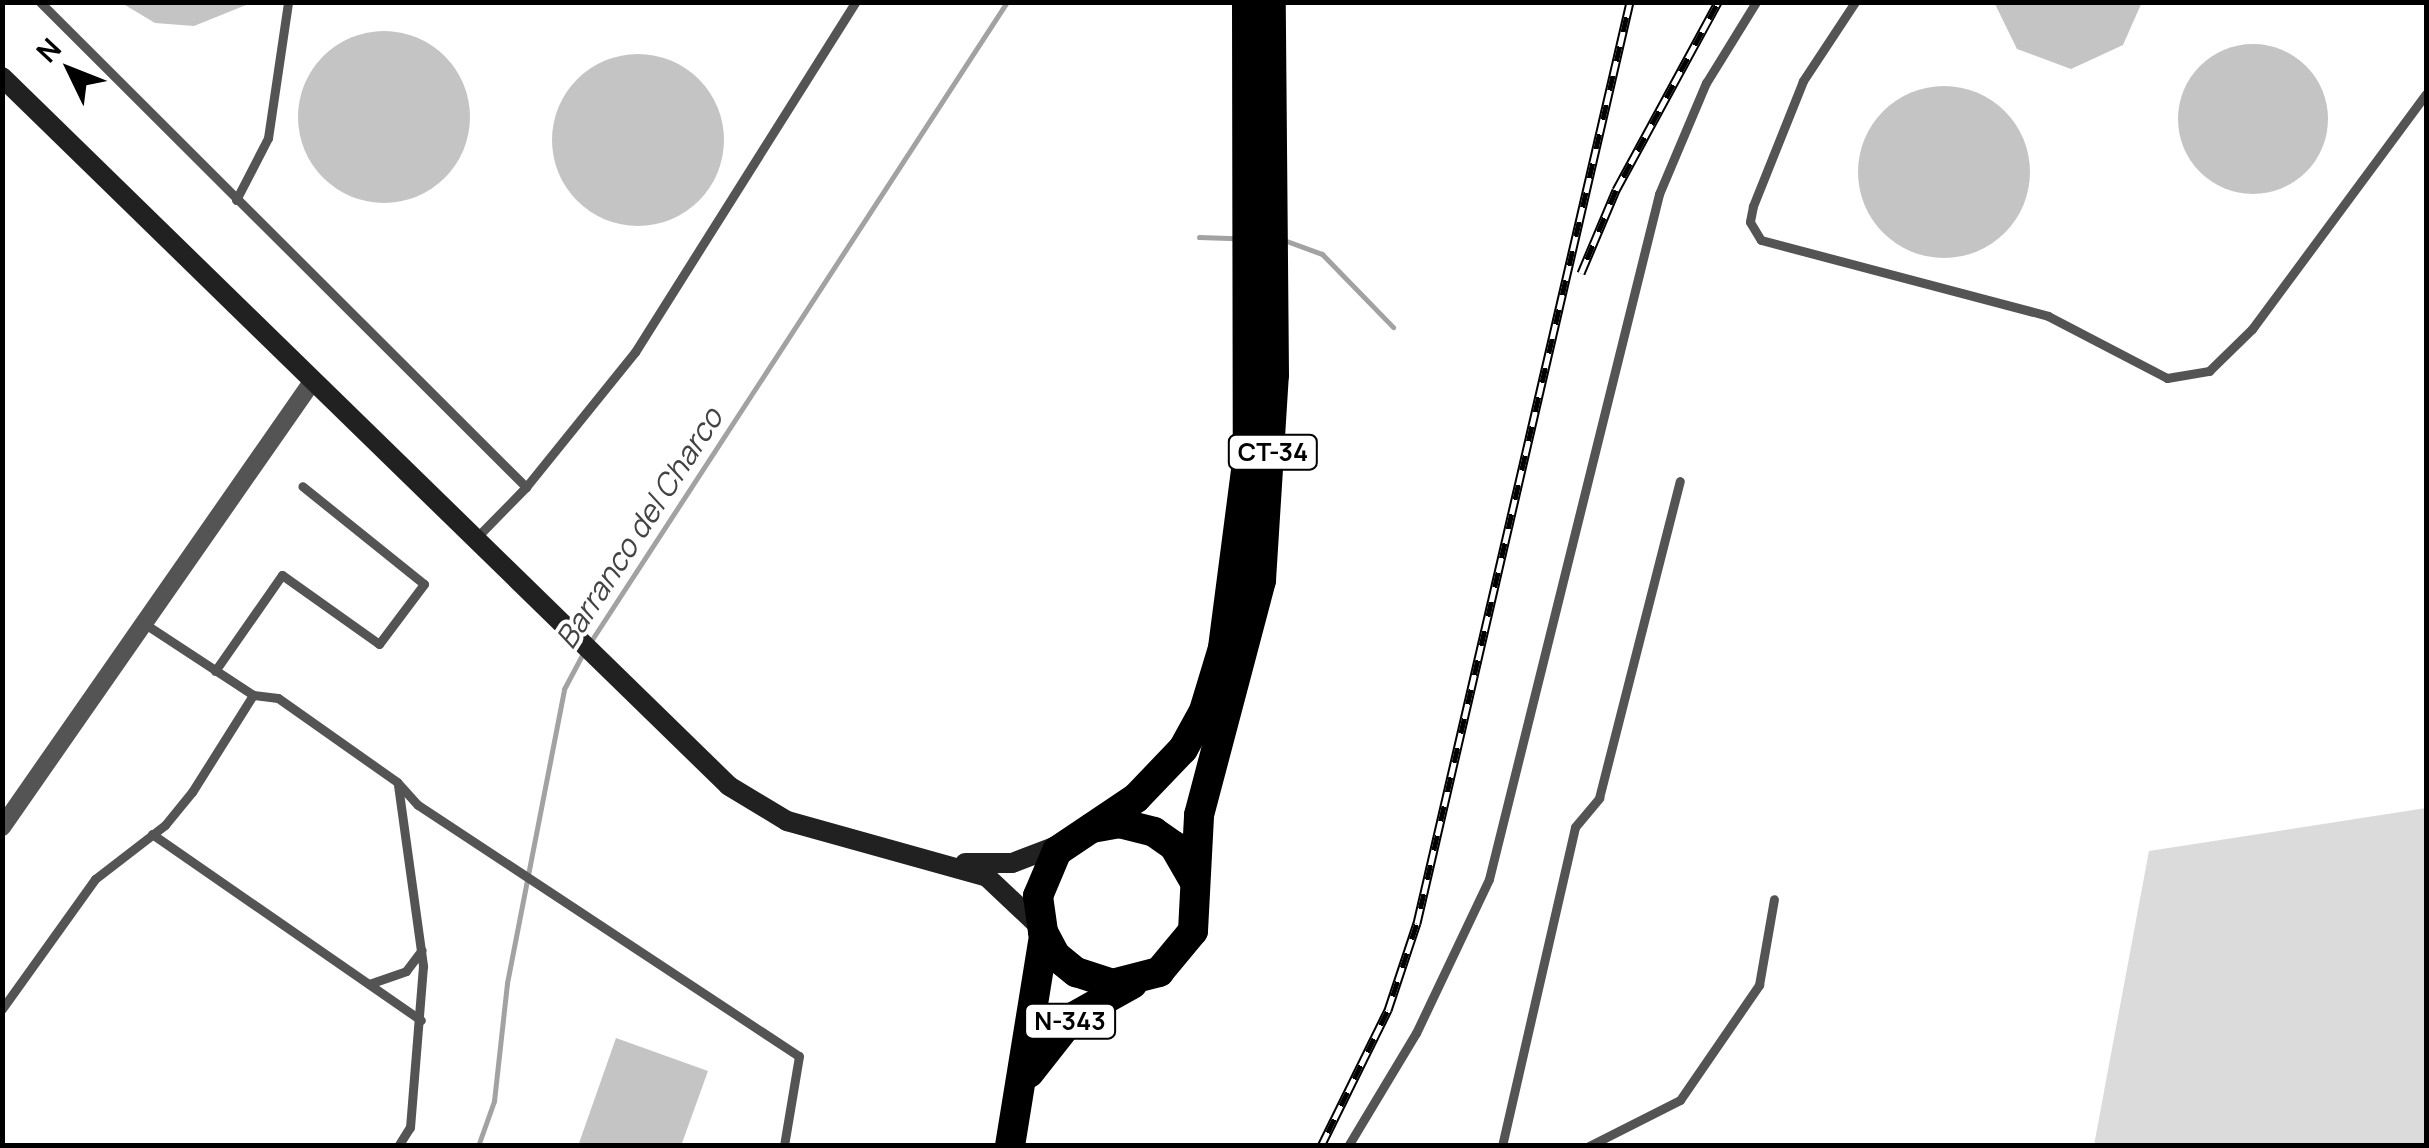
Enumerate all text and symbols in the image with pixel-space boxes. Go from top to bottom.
north arrow [20,20,120,120]
text: N [27,29,69,70]
water label: Barranco del Charco [548,401,730,655]
road number: CT-34 [1226,432,1320,472]
road number: N-343 [1022,1001,1118,1041]

